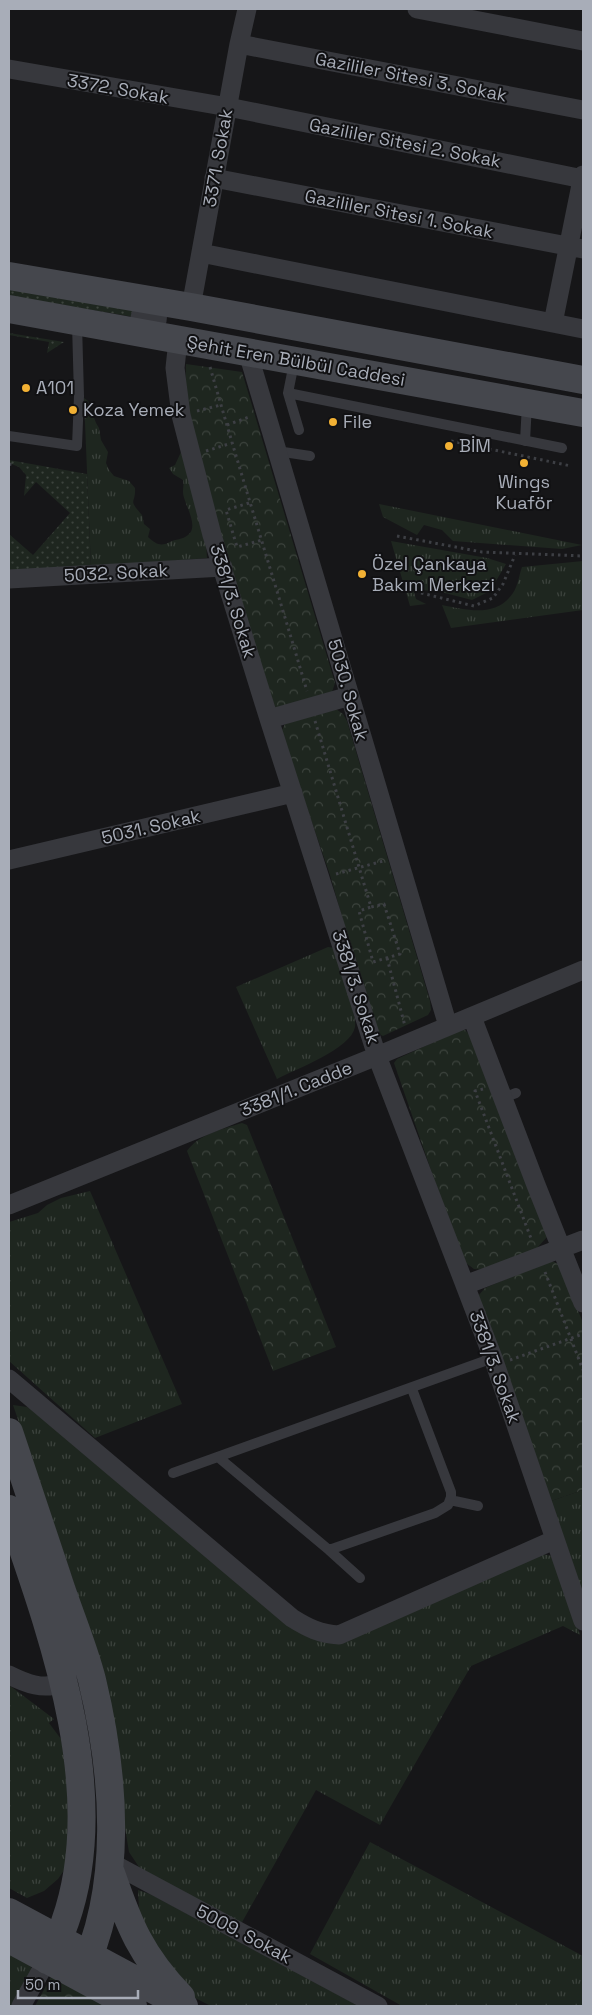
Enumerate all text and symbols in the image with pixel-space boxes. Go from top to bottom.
street label: Gazililer Sitesi 3. Sokak [313,47,509,106]
street label: 3372. Sokak [65,68,171,109]
street label: 3371. Sokak [198,107,238,209]
street label: Gazililer Sitesi 2. Sokak [307,113,503,172]
street label: Gazililer Sitesi 1. Sokak [303,184,496,243]
street label: Şehit Eren Bülbül Caddesi [185,330,407,391]
place label: A101 [36,376,74,399]
marker: A101 [20,382,32,394]
place label: Koza Yemek [83,398,185,421]
marker: Koza Yemek [67,404,79,416]
place label: File [343,410,372,433]
marker: File [327,416,339,428]
place label: BİM [459,434,491,457]
marker: BİM [443,440,455,452]
marker: Wings Kuaför [518,457,530,469]
place label: Wings Kuaför [495,470,553,514]
street label: 3381/3. Sokak [205,541,262,661]
place label: Özel Çankaya Bakım Merkezi [372,552,495,596]
street label: 5032. Sokak [63,558,169,587]
marker: Özel Çankaya Bakım Merkezi [356,568,368,580]
street label: 5030. Sokak [323,636,374,744]
street label: 5031. Sokak [99,804,203,849]
street label: 3381/3. Sokak [327,927,386,1047]
street label: 3381/1. Cadde [236,1056,355,1121]
street label: 3381/3. Sokak [464,1307,527,1427]
street label: 5009. Sokak [192,1899,296,1968]
scale bar [18,1968,138,2000]
text: 50 m [25,1975,60,1994]

